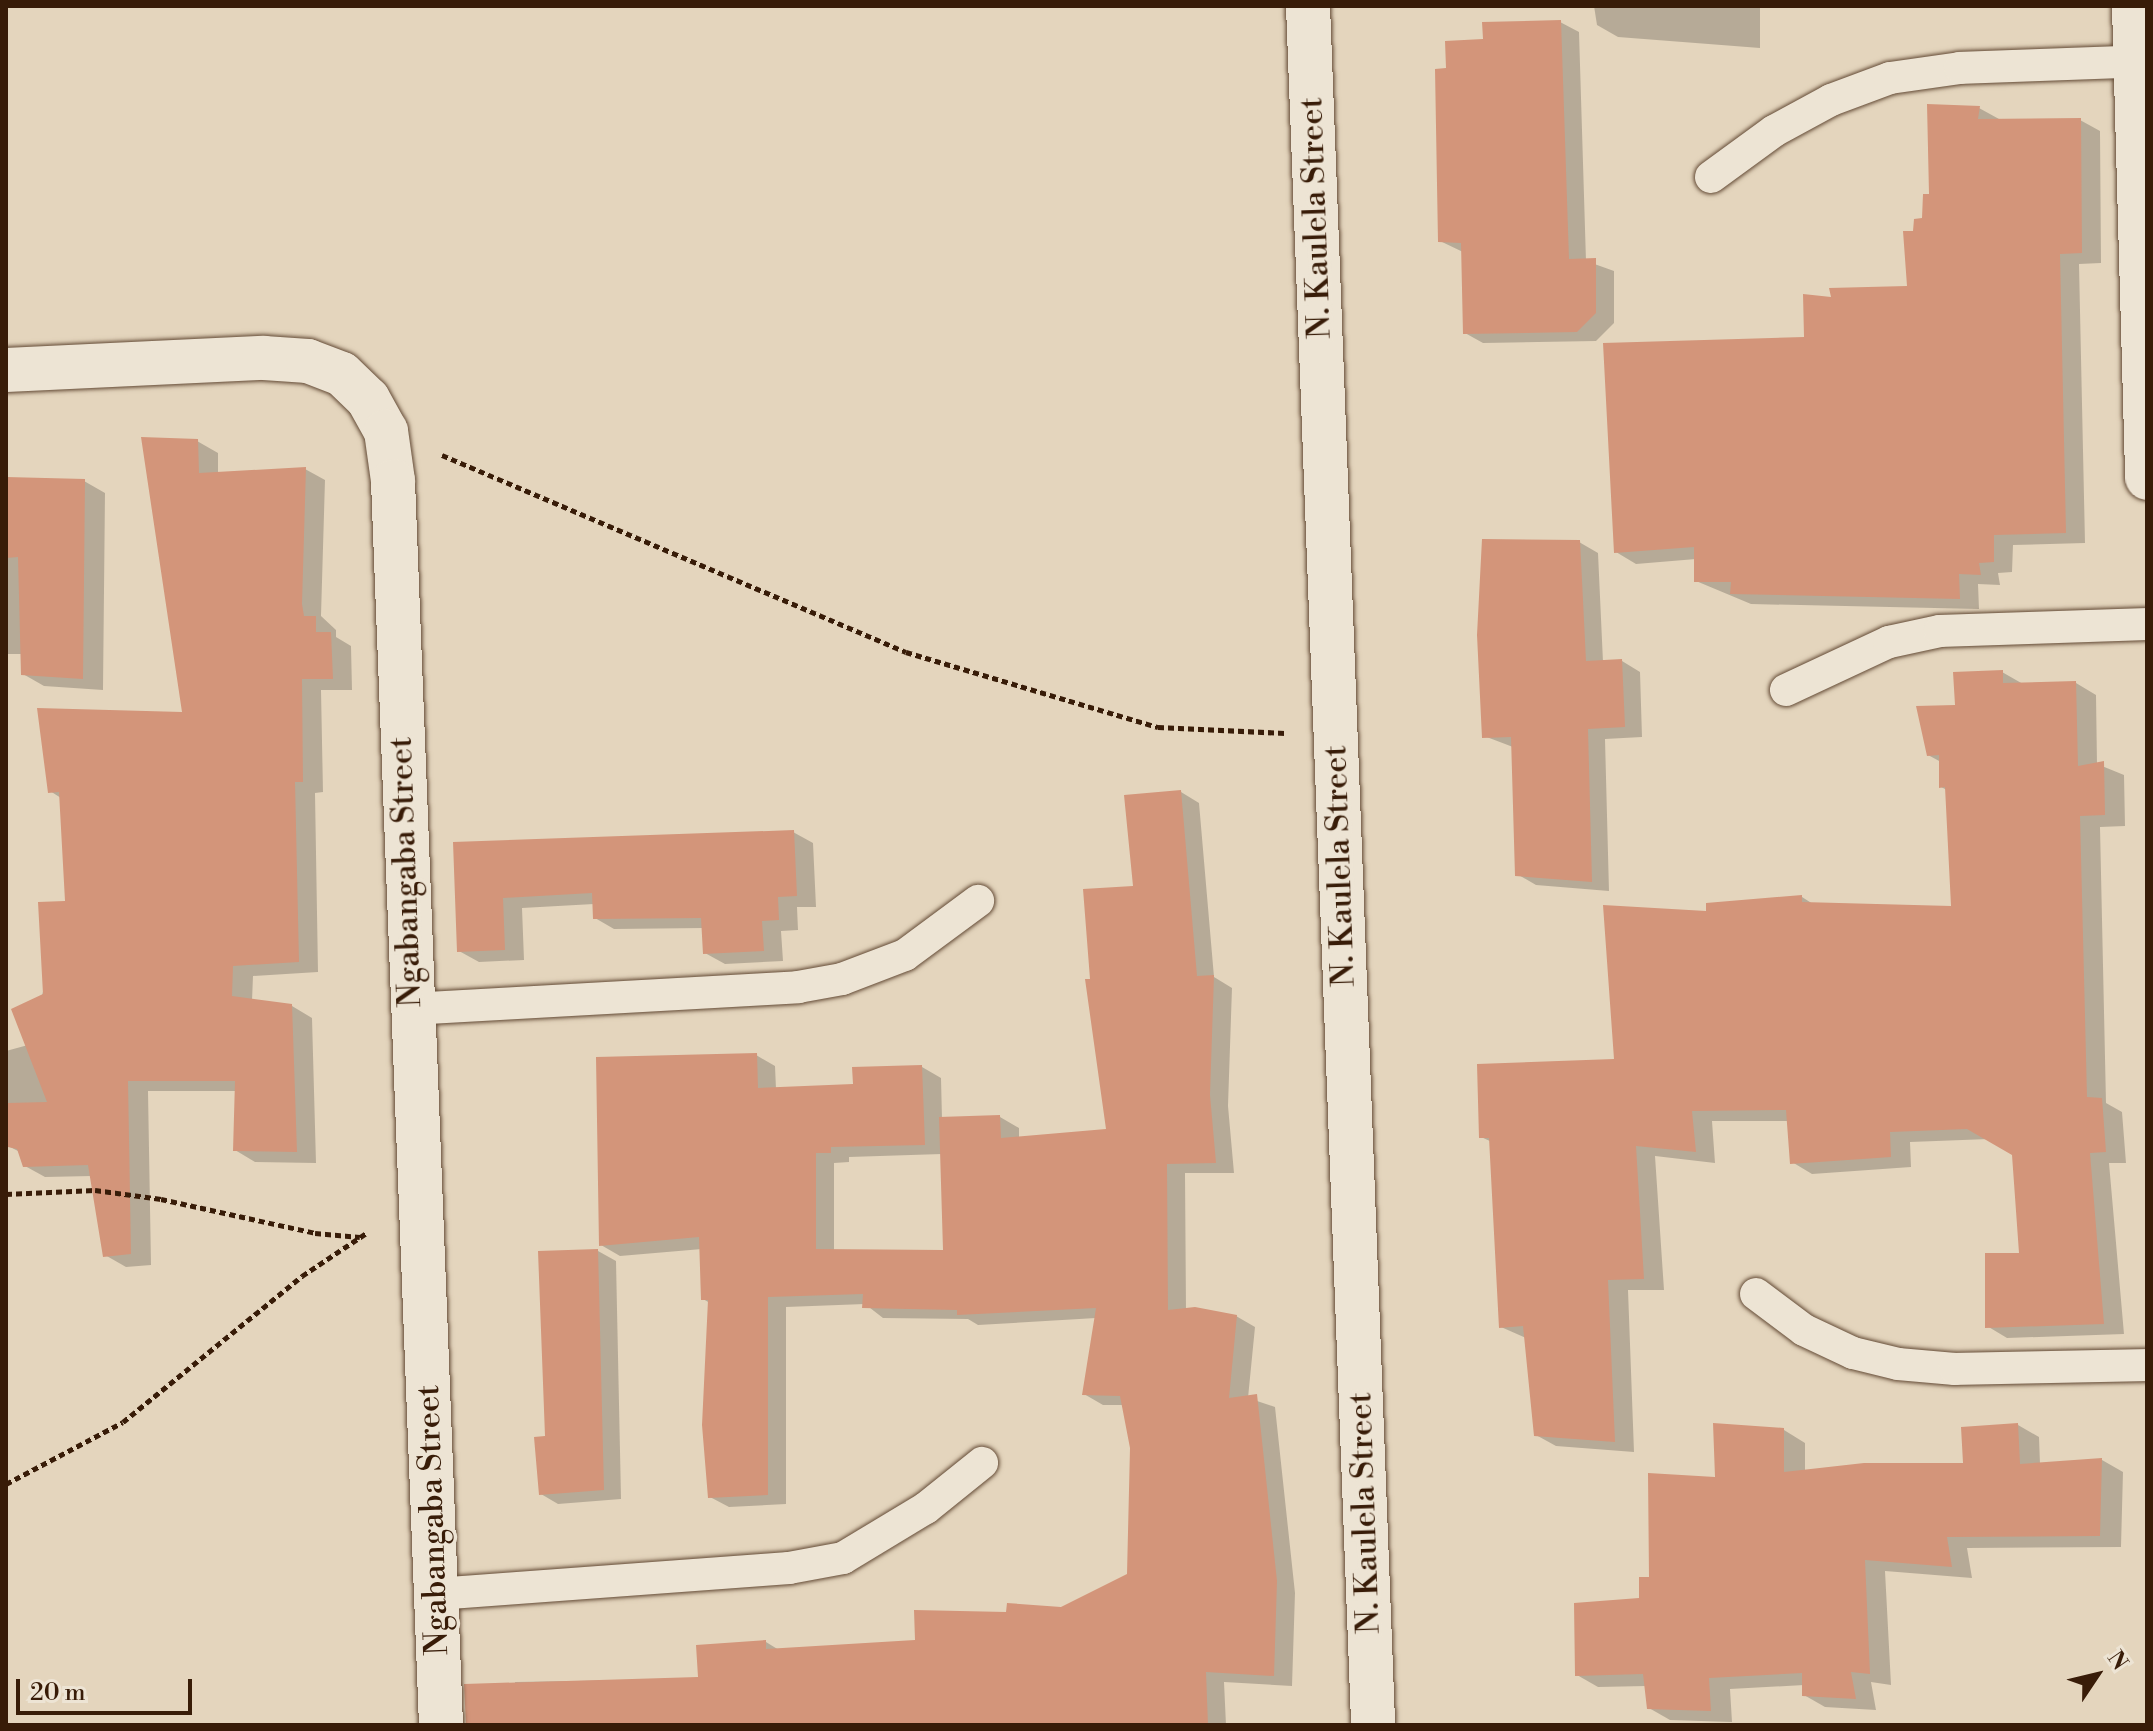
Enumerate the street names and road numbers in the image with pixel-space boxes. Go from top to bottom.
street label: N. Kaulela Street [1293,97,1339,339]
street label: Ngabangaba Street [382,736,430,1008]
street label: N. Kaulela Street [1317,745,1363,987]
street label: Ngabangaba Street [409,1384,457,1656]
street label: N. Kaulela Street [1342,1392,1388,1634]

